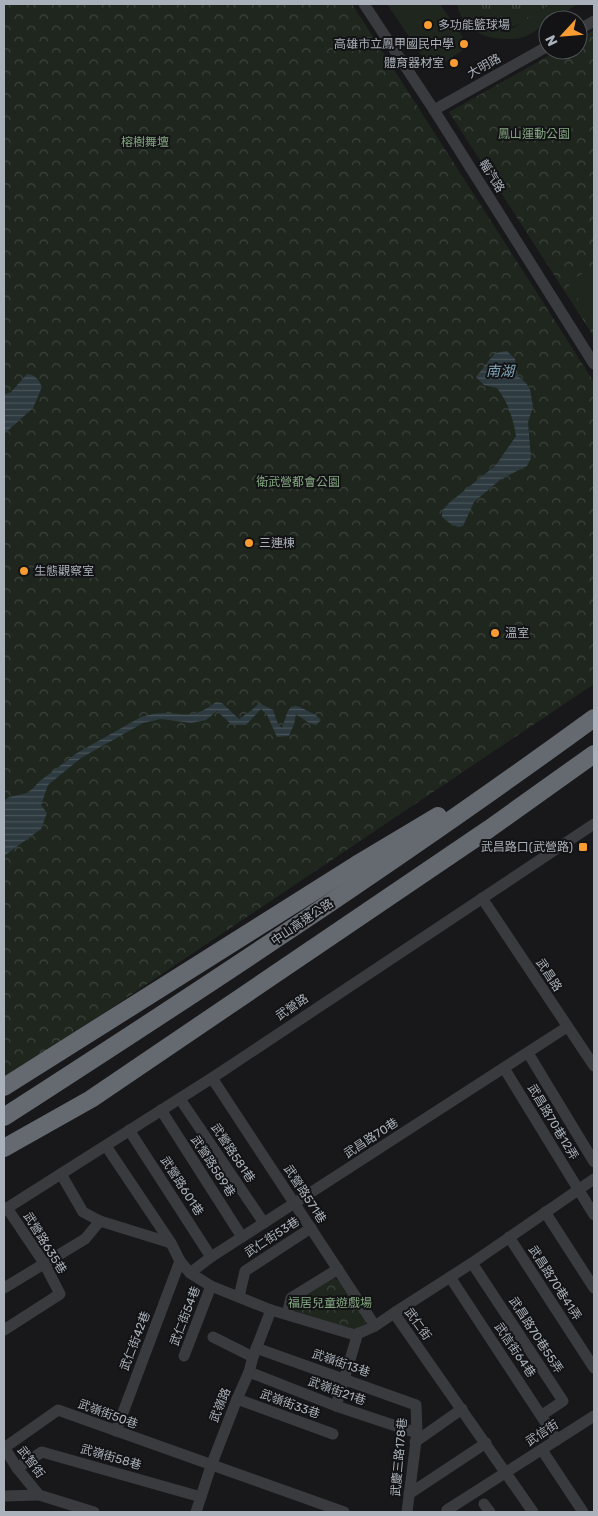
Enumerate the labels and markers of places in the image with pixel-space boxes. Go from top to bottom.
place label: 多功能籃球場 [438,18,510,32]
marker: 多功能籃球場 [422,19,434,31]
place label: 高雄市立鳳甲國民中學 [334,37,454,51]
marker: 高雄市立鳳甲國民中學 [458,38,470,50]
place label: 體育器材室 [384,56,444,70]
marker: 體育器材室 [448,57,460,69]
place label: 三連棟 [259,536,295,550]
marker: 三連棟 [243,537,255,549]
place label: 生態觀察室 [34,564,94,578]
marker: 生態觀察室 [18,565,30,577]
place label: 溫室 [505,626,529,640]
marker: 溫室 [489,627,501,639]
place label: 武昌路口(武營路) [481,840,573,854]
marker: 武昌路口(武營路) [577,841,589,853]

